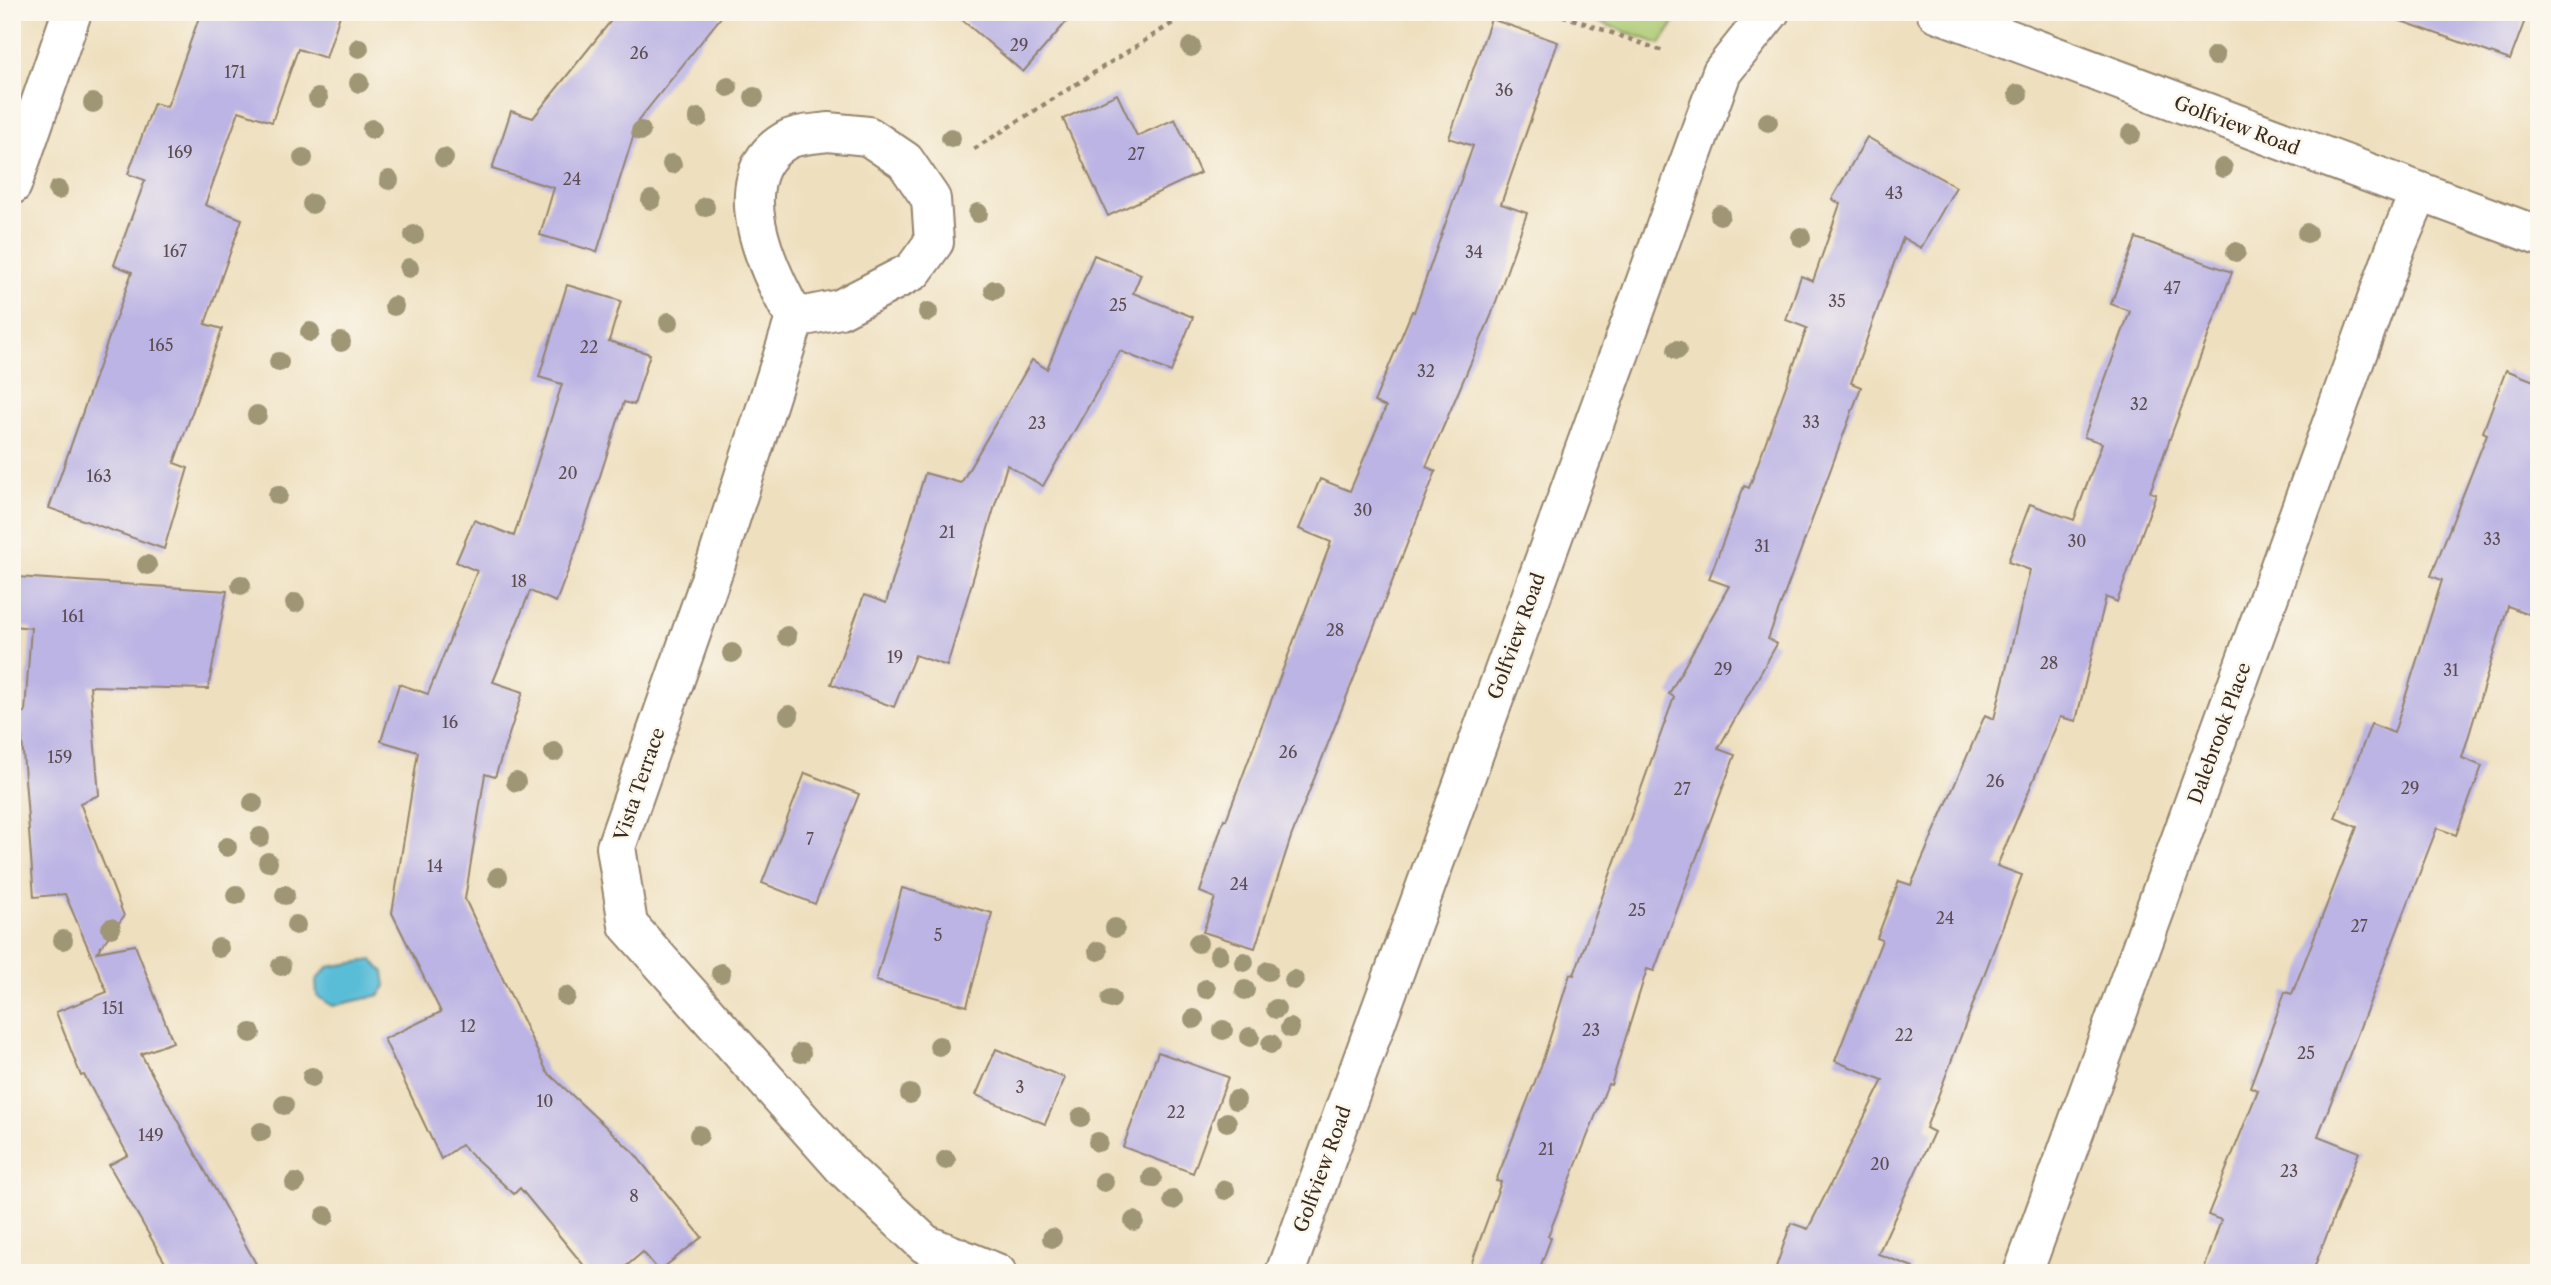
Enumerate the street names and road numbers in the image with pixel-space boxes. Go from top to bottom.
street label: Golfview Road [2171,91,2303,160]
street label: Golfview Road [1483,569,1550,703]
street label: Dalebrook Place [2183,659,2256,807]
street label: Vista Terrace [609,724,670,845]
street label: Golfview Road [1289,1102,1356,1236]

